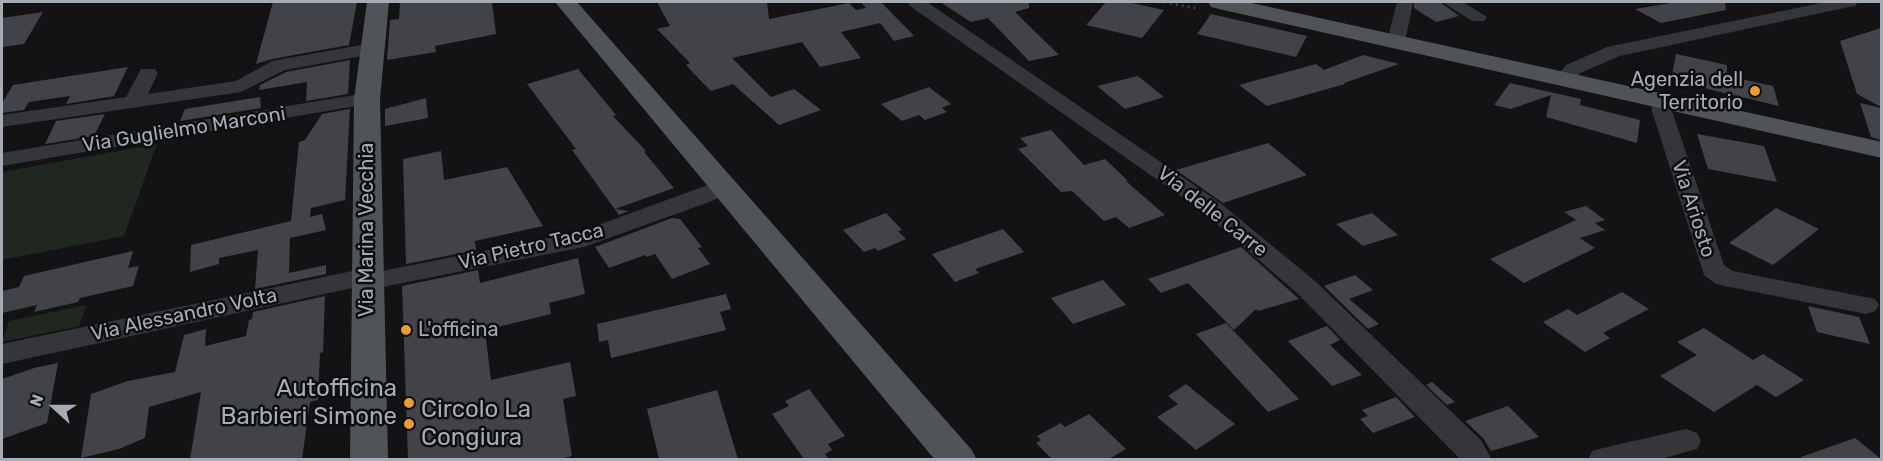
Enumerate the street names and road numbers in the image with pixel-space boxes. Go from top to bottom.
street label: Via Guglielmo Marconi [81,102,287,158]
street label: Via Marina Vecchia [355,143,379,317]
street label: Via Ariosto [1666,157,1720,261]
street label: Via delle Carre [1152,162,1272,262]
street label: Via Pietro Tacca [456,219,606,275]
street label: Via Alessandro Volta [89,284,279,346]

